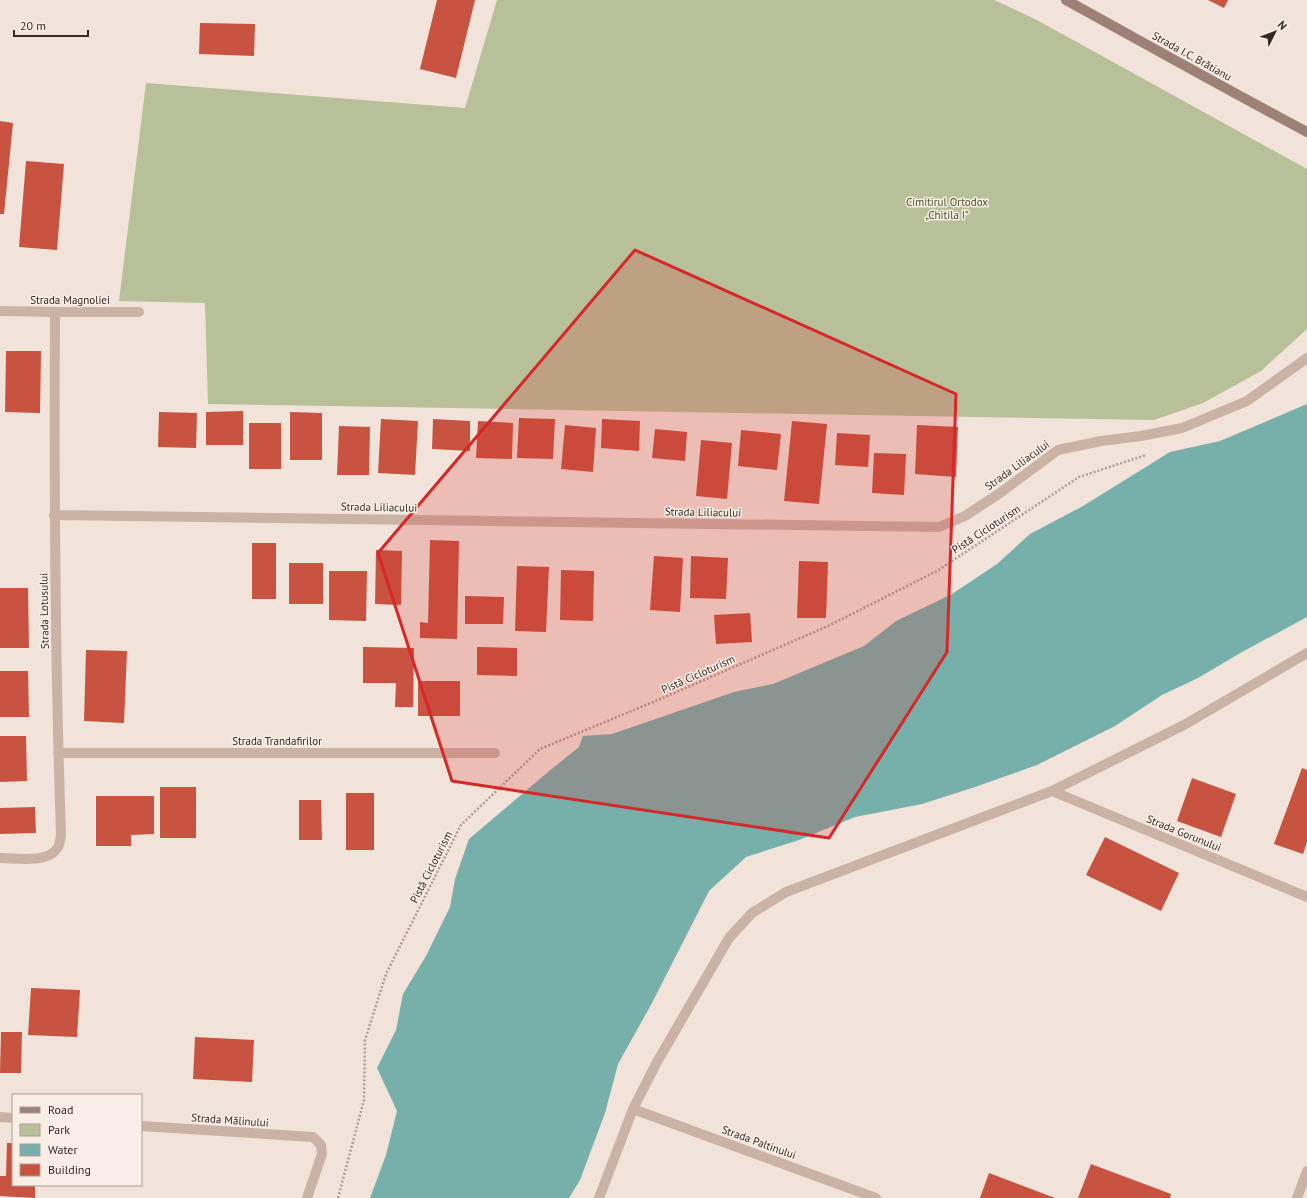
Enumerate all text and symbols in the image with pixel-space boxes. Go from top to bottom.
scale bar [14,12,88,38]
north arrow [1255,12,1295,52]
text: 20 m [20,18,46,33]
text: N [1275,18,1290,33]
street label: Strada I.C. Brătianu [1150,28,1234,84]
park label: Cimitirul Ortodox „Chitila I” [906,195,988,222]
street label: Strada Magnoliei [30,293,110,307]
street label: Strada Liliacului [982,437,1052,493]
street label: Strada Liliacului [341,499,417,515]
street label: Pistă Cicloturism [949,502,1023,556]
street label: Strada Liliacului [665,504,741,520]
street label: Strada Lotusului [36,573,52,649]
street label: Pistă Cicloturism [659,652,737,696]
street label: Strada Trandafirilor [232,734,322,748]
street label: Strada Gorunului [1145,812,1223,854]
street label: Pistă Cicloturism [407,829,455,905]
legend [12,1094,142,1186]
text: Road [48,1102,73,1117]
street label: Strada Mălinului [191,1110,269,1130]
text: Park [48,1122,70,1137]
street label: Strada Paltinului [720,1122,798,1162]
text: Water [48,1142,78,1157]
text: Building [48,1162,91,1177]

